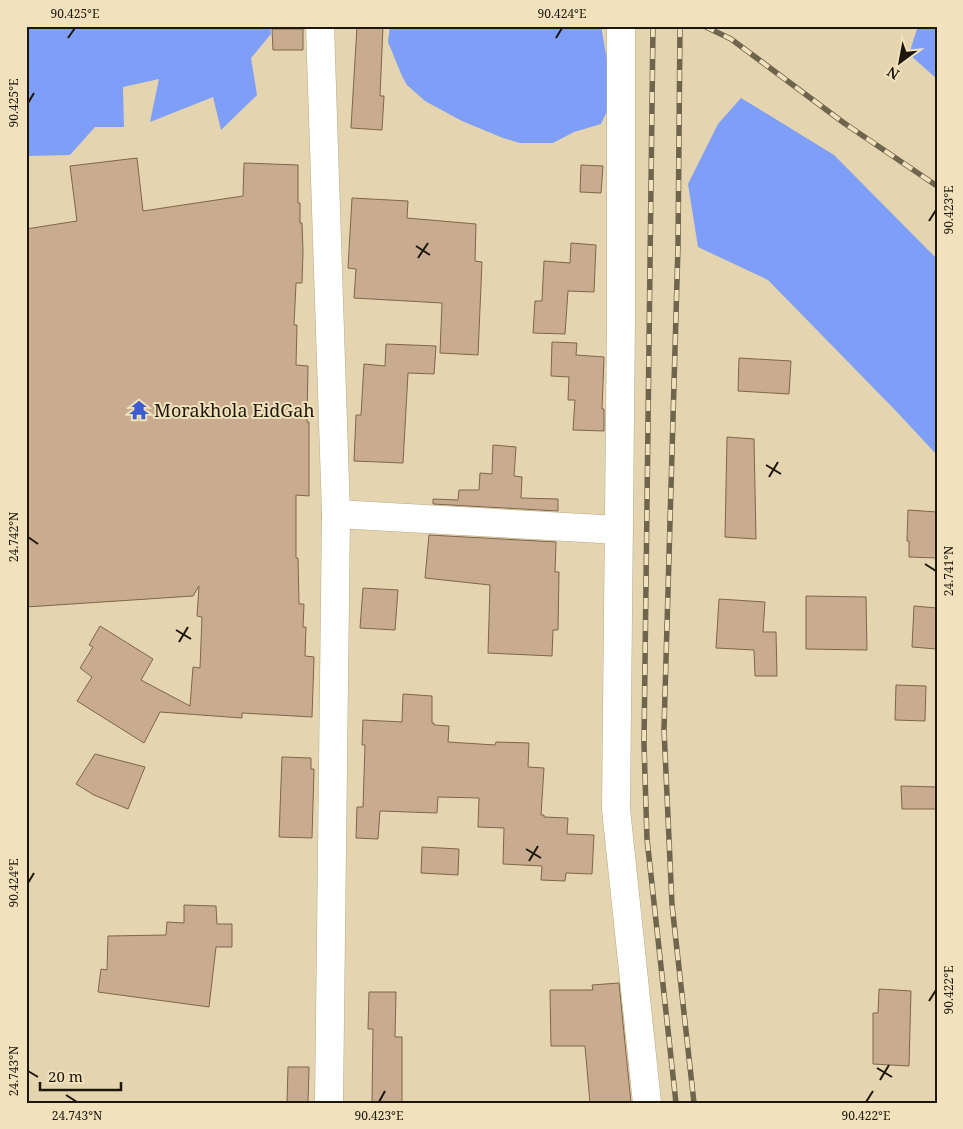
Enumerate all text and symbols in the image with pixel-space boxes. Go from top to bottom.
text: 90.425°E [51,5,99,22]
text: 90.424°E [538,5,586,22]
north arrow [876,38,926,88]
text: N [883,62,903,84]
text: 90.425°E [5,79,22,127]
text: 90.423°E [940,186,957,234]
place label: Morakhola EidGah [154,398,315,422]
temple icon: Morakhola EidGah [128,399,150,421]
text: 24.742°N [5,512,22,562]
text: 24.741°N [940,546,957,596]
text: 90.424°E [5,859,22,907]
text: 90.422°E [940,966,957,1014]
text: 24.743°N [5,1046,22,1096]
scale bar [40,1059,121,1091]
text: 20 m [48,1066,83,1086]
text: 24.743°N [52,1107,102,1124]
text: 90.423°E [355,1107,403,1124]
text: 90.422°E [842,1107,890,1124]

